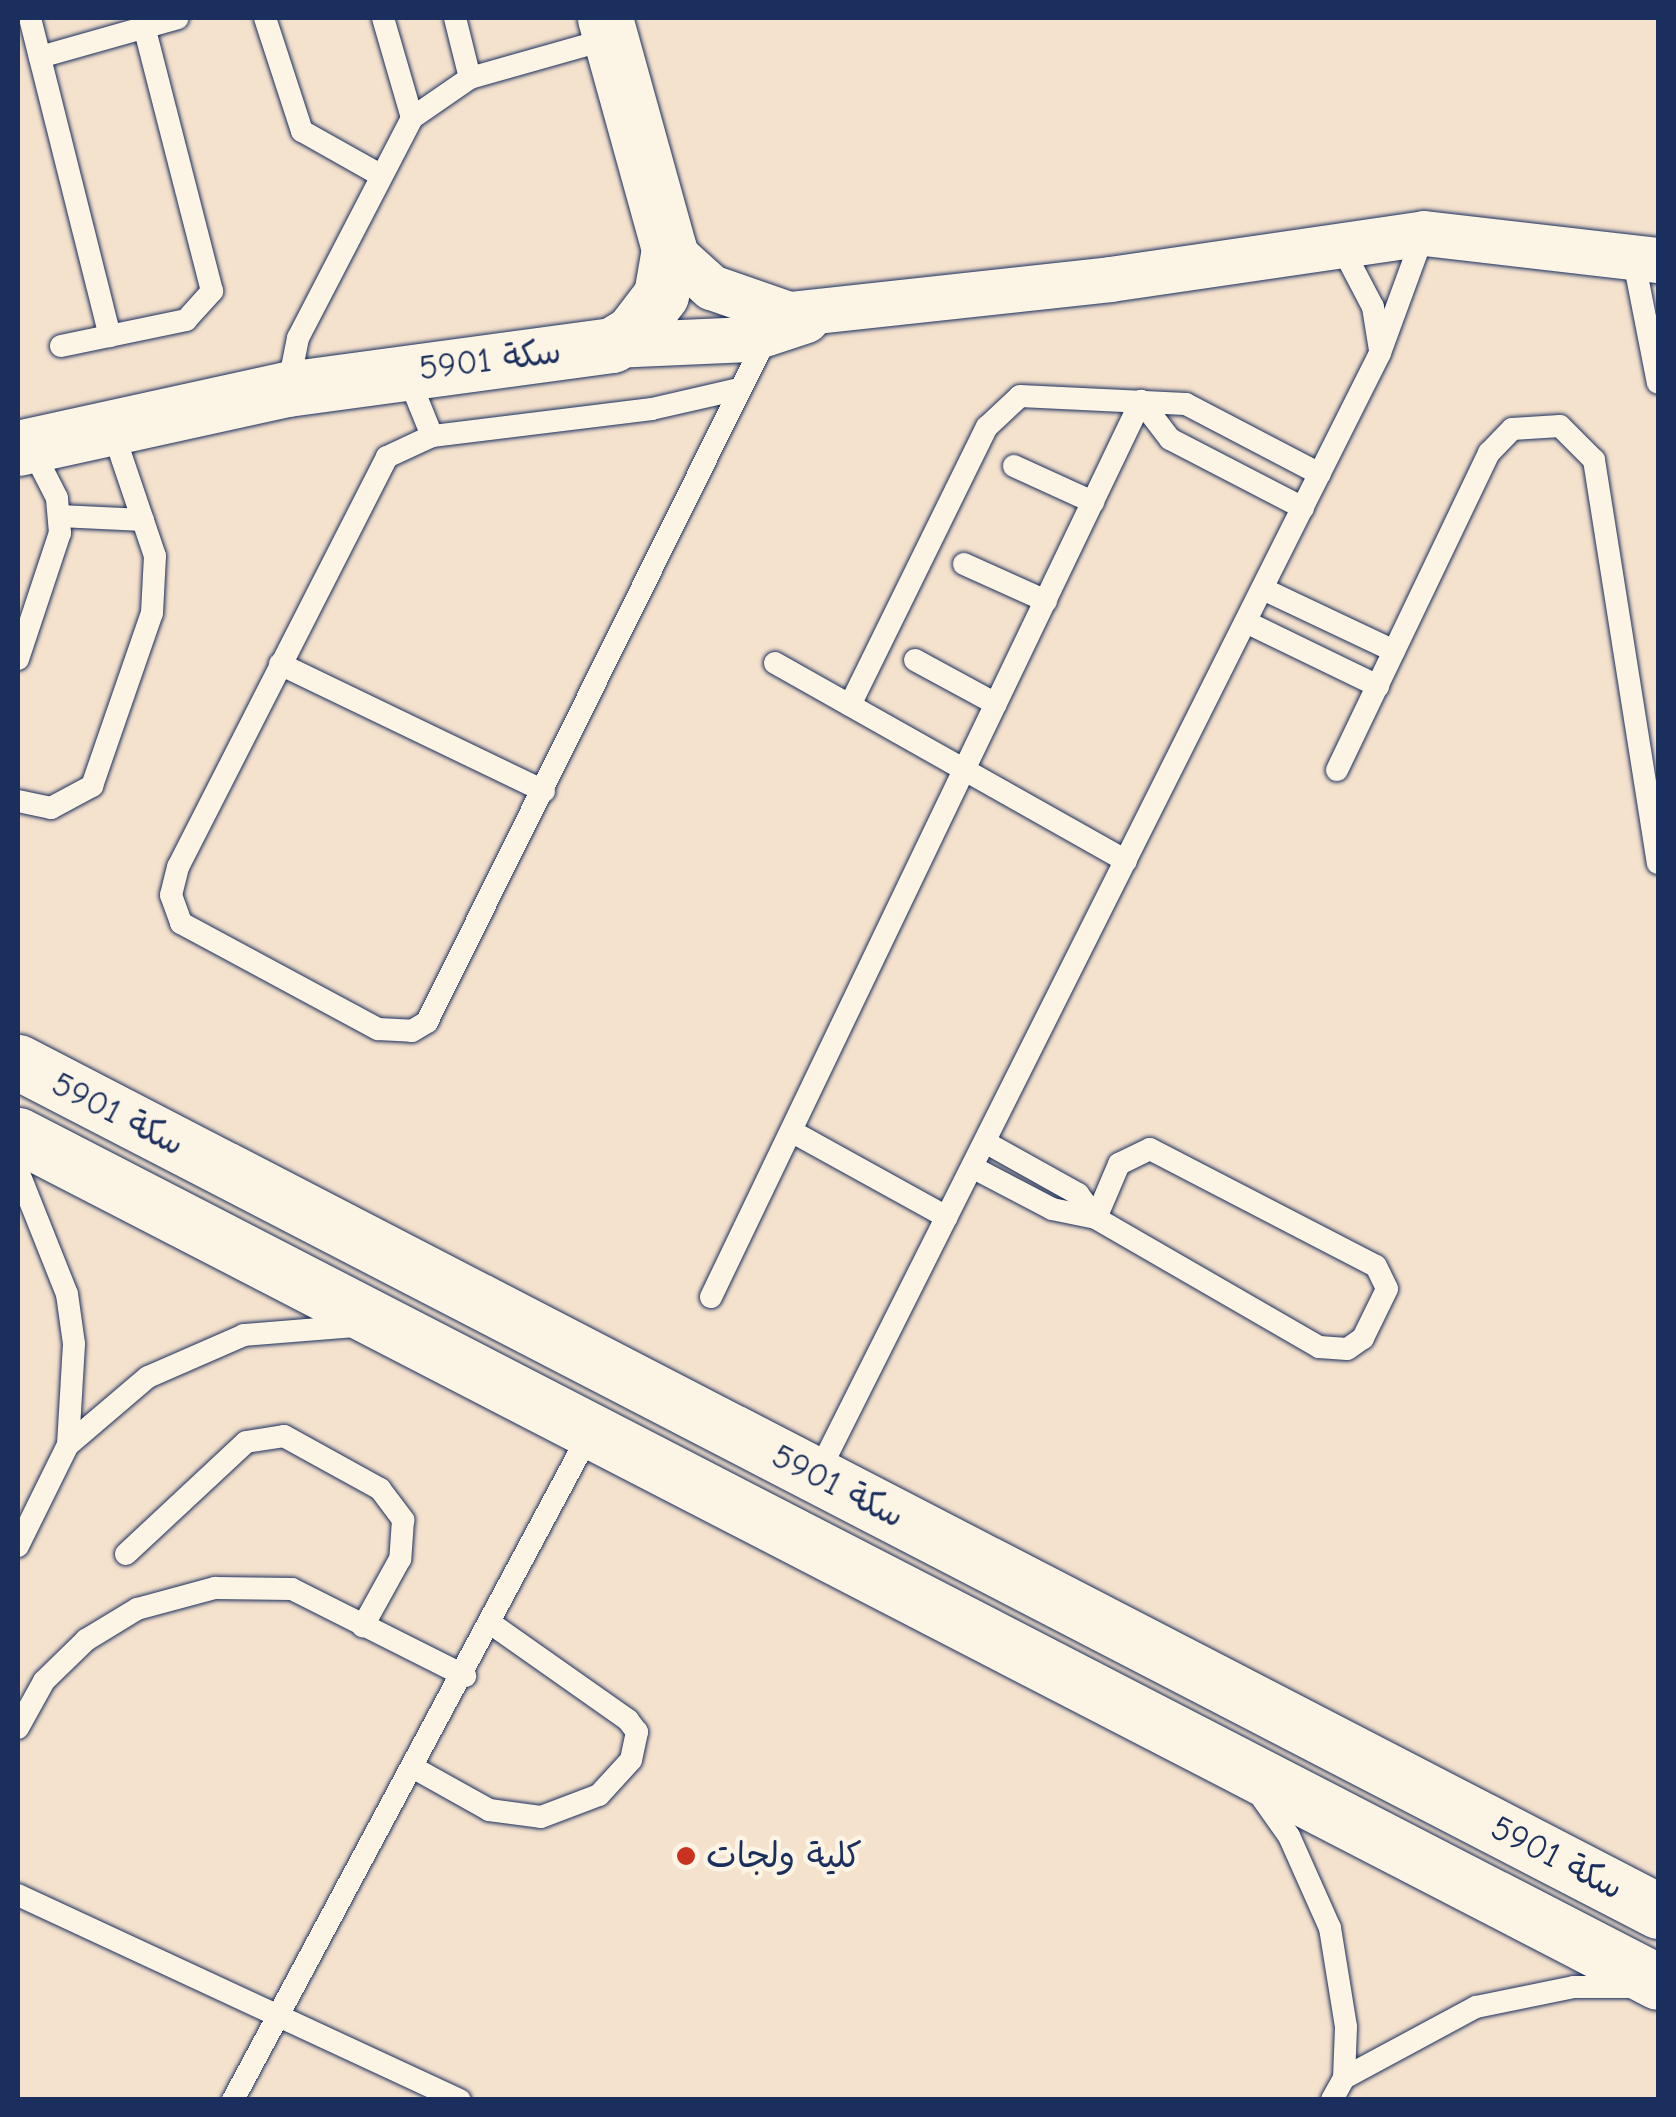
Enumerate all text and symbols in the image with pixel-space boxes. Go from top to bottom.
street label: سكة 5901 [417,330,563,390]
street label: سكة 5901 [45,1063,191,1165]
street label: سكة 5901 [765,1435,911,1537]
street label: سكة 5901 [1484,1807,1630,1909]
place label: كلية ولجات [706,1835,862,1877]
marker: كلية ولجات [675,1845,697,1867]

